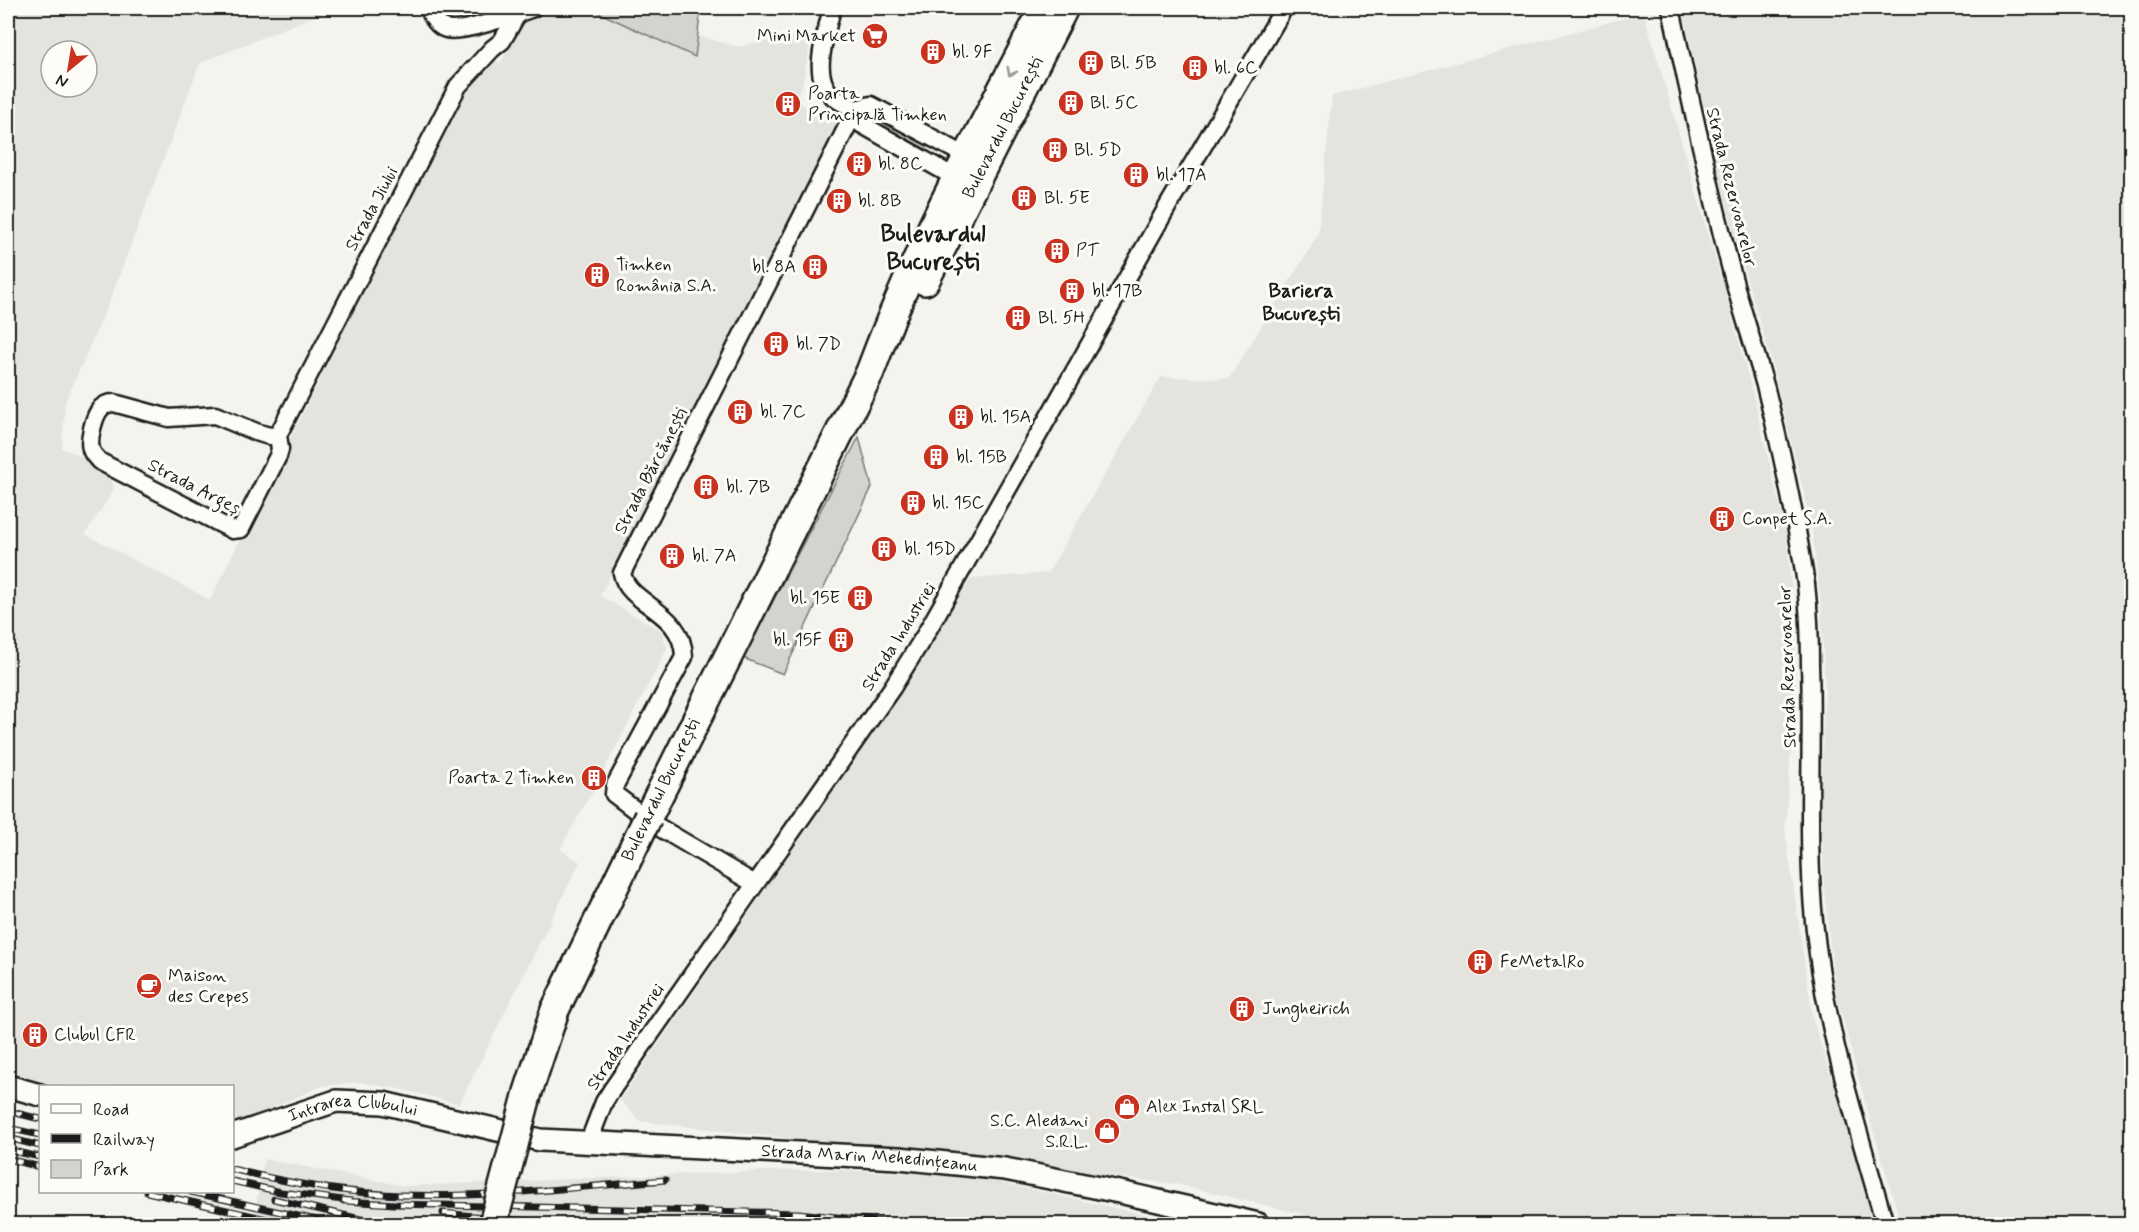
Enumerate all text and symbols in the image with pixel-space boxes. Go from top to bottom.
supermarket icon: Mini Market [860,21,890,51]
place label: Mini Market [757,24,856,48]
building icon: bl. 9F [918,37,948,67]
north arrow [39,39,99,99]
place label: bl. 9F [952,40,992,64]
building icon: Bl. 5B [1076,48,1106,78]
place label: Bl. 5B [1110,51,1157,75]
street label: Bulevardul București [957,52,1049,203]
building icon: bl. 6C [1180,53,1210,83]
place label: bl. 6C [1214,56,1258,80]
one-way arrow [1006,66,1018,77]
text: N [52,69,72,92]
place label: Poarta Principală Timken [808,82,947,127]
building icon: Bl. 5C [1056,88,1086,118]
building icon: Poarta Principală Timken [773,89,803,119]
place label: Bl. 5C [1090,91,1138,115]
street label: Strada Rezervoarelor [1700,105,1762,269]
building icon: Bl. 5D [1040,135,1070,165]
place label: Bl. 5D [1074,138,1122,162]
building icon: bl. 8C [844,149,874,179]
place label: bl. 8C [878,152,923,176]
building icon: bl. 17A [1121,160,1151,190]
street label: Strada Jiului [340,163,404,255]
place label: bl. 17A [1156,163,1207,187]
building icon: Bl. 5E [1009,183,1039,213]
building icon: bl. 8B [824,186,854,216]
place label: Bl. 5E [1044,186,1090,210]
place label: bl. 8B [858,189,901,213]
district label: Bulevardul București [880,219,986,278]
building icon: PT [1042,236,1072,266]
place label: PT [1076,239,1100,263]
building icon: bl. 8A [800,252,830,282]
place label: Timken România S.A. [616,253,716,298]
place label: bl. 8A [752,255,796,279]
building icon: Timken România S.A. [582,260,612,290]
building icon: bl. 17B [1057,276,1087,306]
district label: Bariera București [1262,278,1340,328]
place label: bl. 17B [1092,279,1142,303]
building icon: Bl. 5H [1003,303,1033,333]
place label: Bl. 5H [1038,306,1085,330]
building icon: bl. 7D [761,329,791,359]
place label: bl. 7D [796,332,841,356]
building icon: bl. 7C [725,397,755,427]
place label: bl. 7C [760,400,806,424]
building icon: bl. 15A [946,402,976,432]
street label: Strada Bărcănești [609,403,693,538]
place label: bl. 15A [980,405,1031,429]
building icon: bl. 15B [921,442,951,472]
place label: bl. 15B [956,445,1007,469]
street label: Strada Argeș [143,453,244,522]
building icon: bl. 7B [691,472,721,502]
place label: bl. 7B [726,475,770,499]
building icon: bl. 15C [898,488,928,518]
place label: bl. 15C [932,491,984,515]
building icon: Conpet S.A. [1707,504,1737,534]
place label: Conpet S.A. [1742,507,1832,531]
building icon: bl. 15D [869,534,899,564]
place label: bl. 15D [904,537,956,561]
building icon: bl. 7A [657,541,687,571]
place label: bl. 7A [692,544,737,568]
street label: Strada Industriei [856,578,942,696]
building icon: bl. 15E [845,583,875,613]
street label: Strada Rezervoarelor [1773,585,1803,749]
place label: bl. 15E [790,586,840,610]
building icon: bl. 15F [826,625,856,655]
place label: bl. 15F [773,628,822,652]
street label: Bulevardul București [616,714,706,865]
building icon: Poarta 2 Timken [579,763,609,793]
place label: Poarta 2 Timken [448,766,574,790]
building icon: FeMetalRo [1465,947,1495,977]
place label: FeMetalRo [1500,950,1584,974]
place label: Maison des Crepes [168,964,249,1009]
cafe icon: Maison des Crepes [134,971,164,1001]
street label: Strada Industriei [581,979,671,1095]
building icon: Jungheirich [1227,994,1257,1024]
place label: Jungheirich [1262,997,1350,1022]
building icon: Clubul CFR [20,1020,50,1050]
place label: Clubul CFR [54,1023,136,1047]
legend [39,1085,234,1193]
street label: Intrarea Clubului [285,1089,420,1128]
shop icon: Alex Instal SRL [1112,1092,1142,1122]
place label: Alex Instal SRL [1146,1095,1264,1119]
text: Road [93,1098,129,1122]
place label: S.C. Aledani S.R.L. [990,1109,1088,1154]
shop icon: S.C. Aledani S.R.L. [1092,1116,1122,1146]
text: Railway [93,1128,155,1152]
street label: Strada Marin Mehedințeanu [760,1139,979,1178]
text: Park [93,1158,129,1182]

